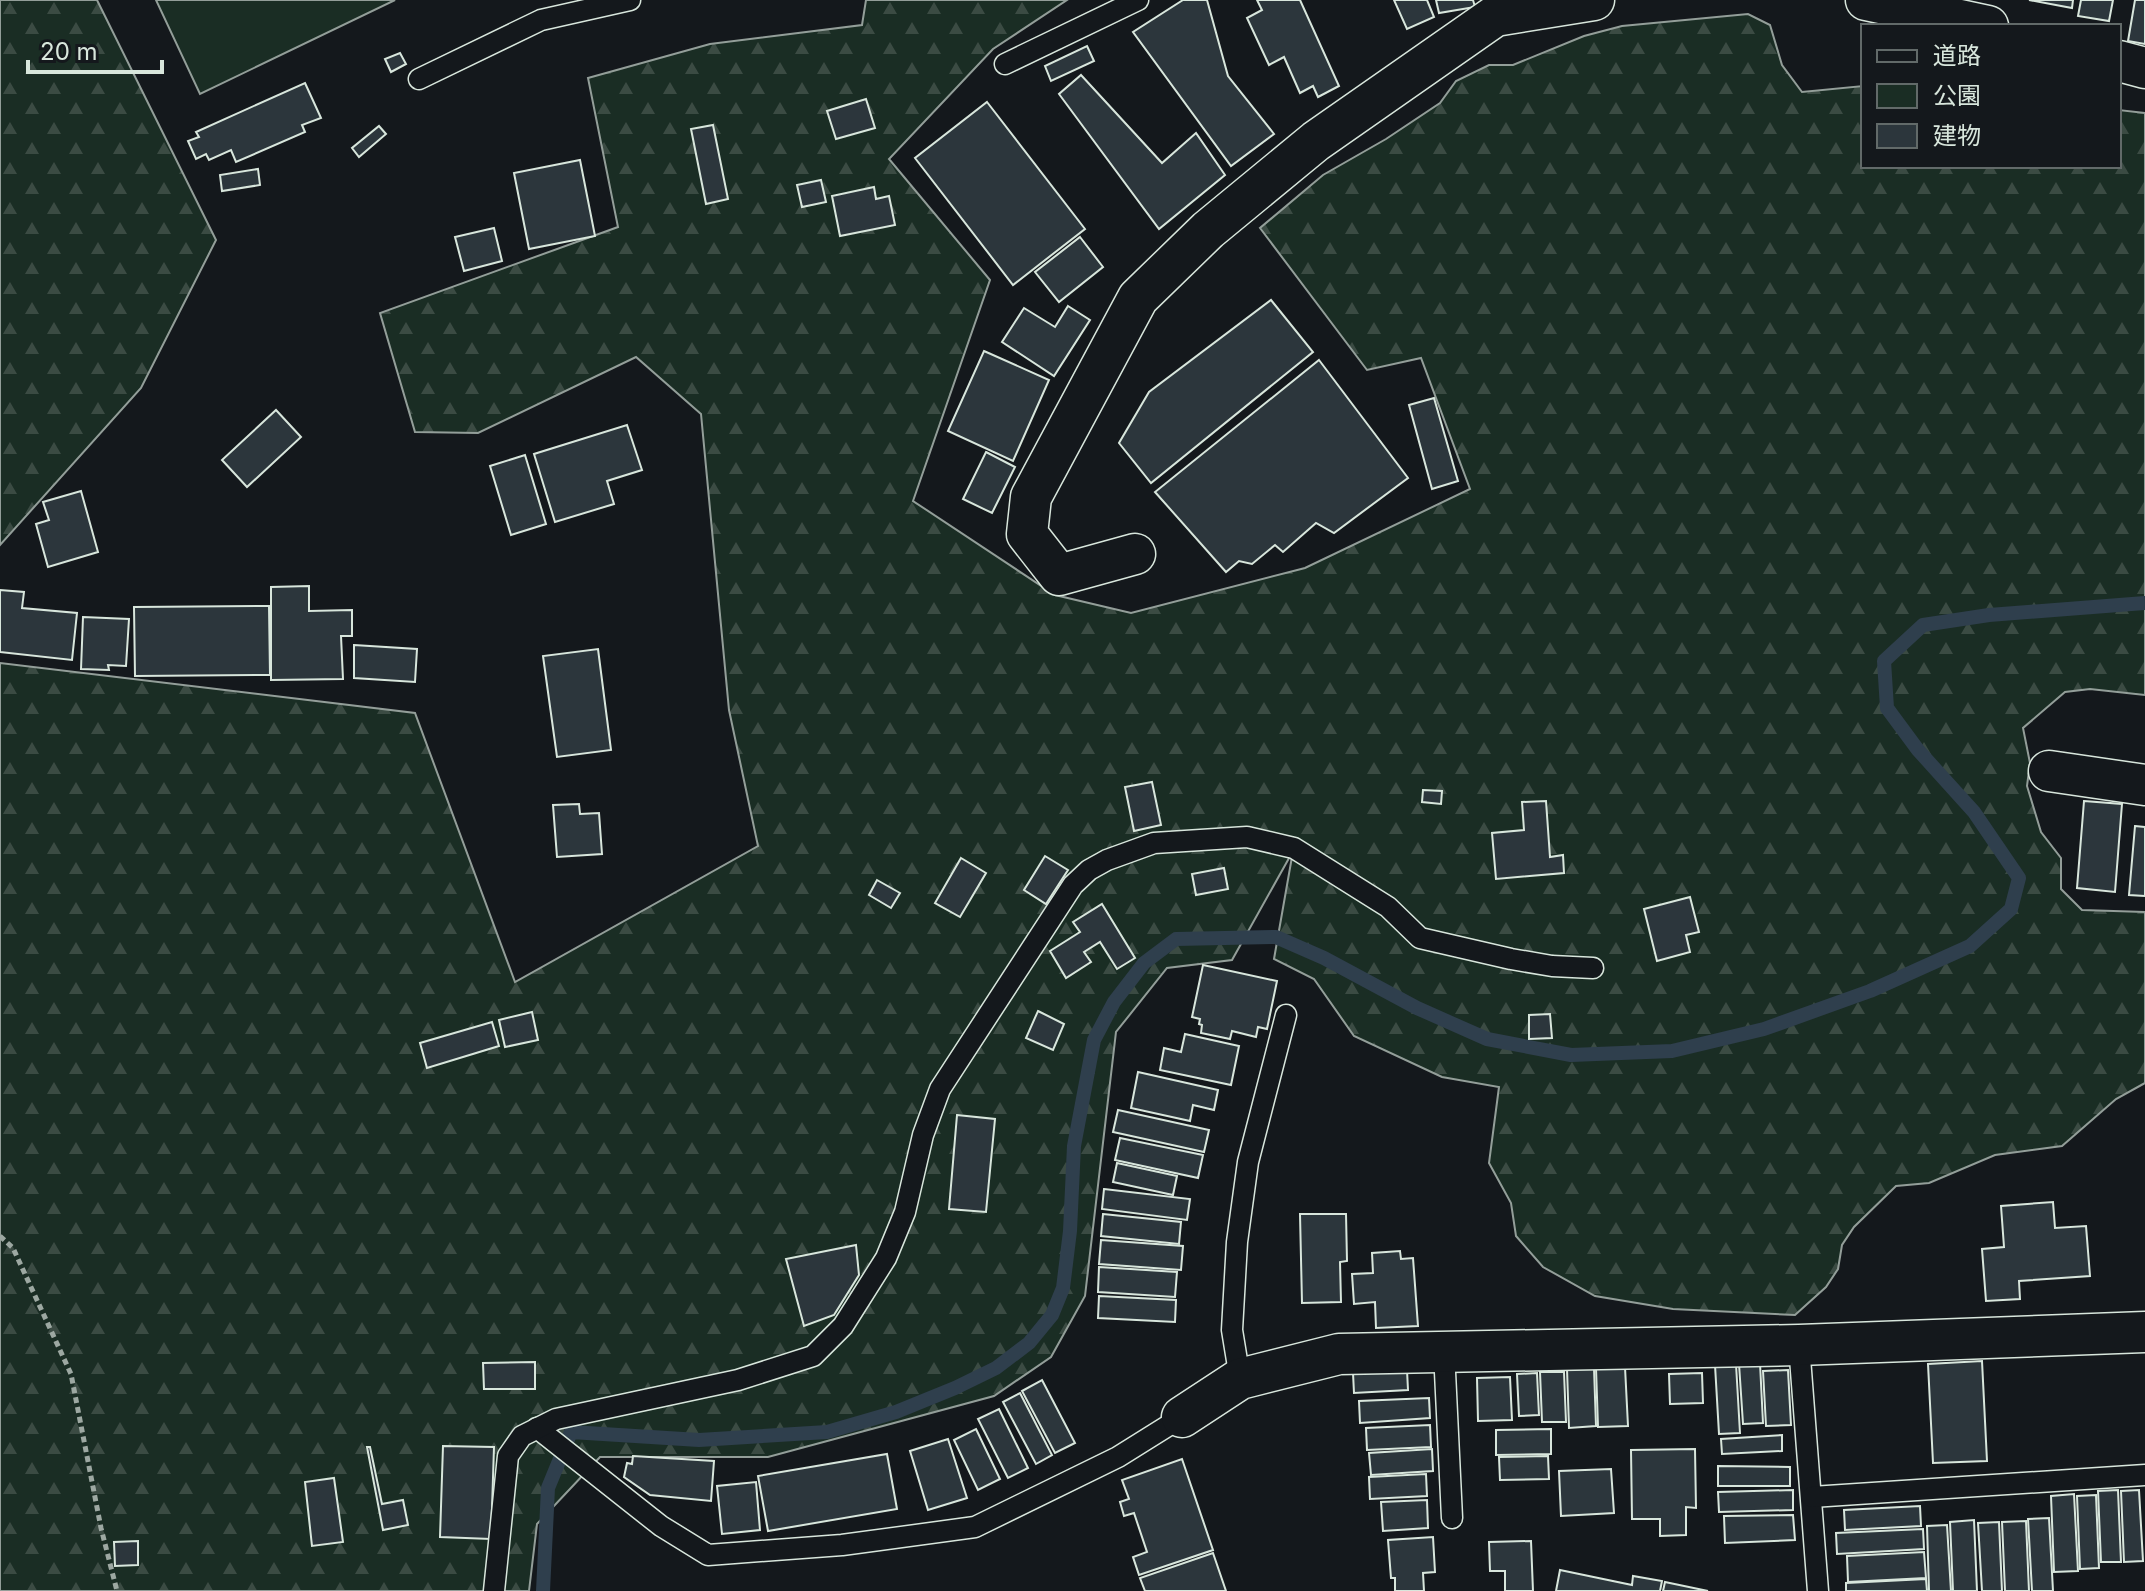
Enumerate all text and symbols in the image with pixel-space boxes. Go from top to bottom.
scale bar [28,24,162,74]
legend [1861,24,2121,168]
text: 20 m [40,37,98,66]
text: 道路 [1933,41,1981,70]
text: 公園 [1933,81,1981,110]
text: 建物 [1933,121,1981,150]

